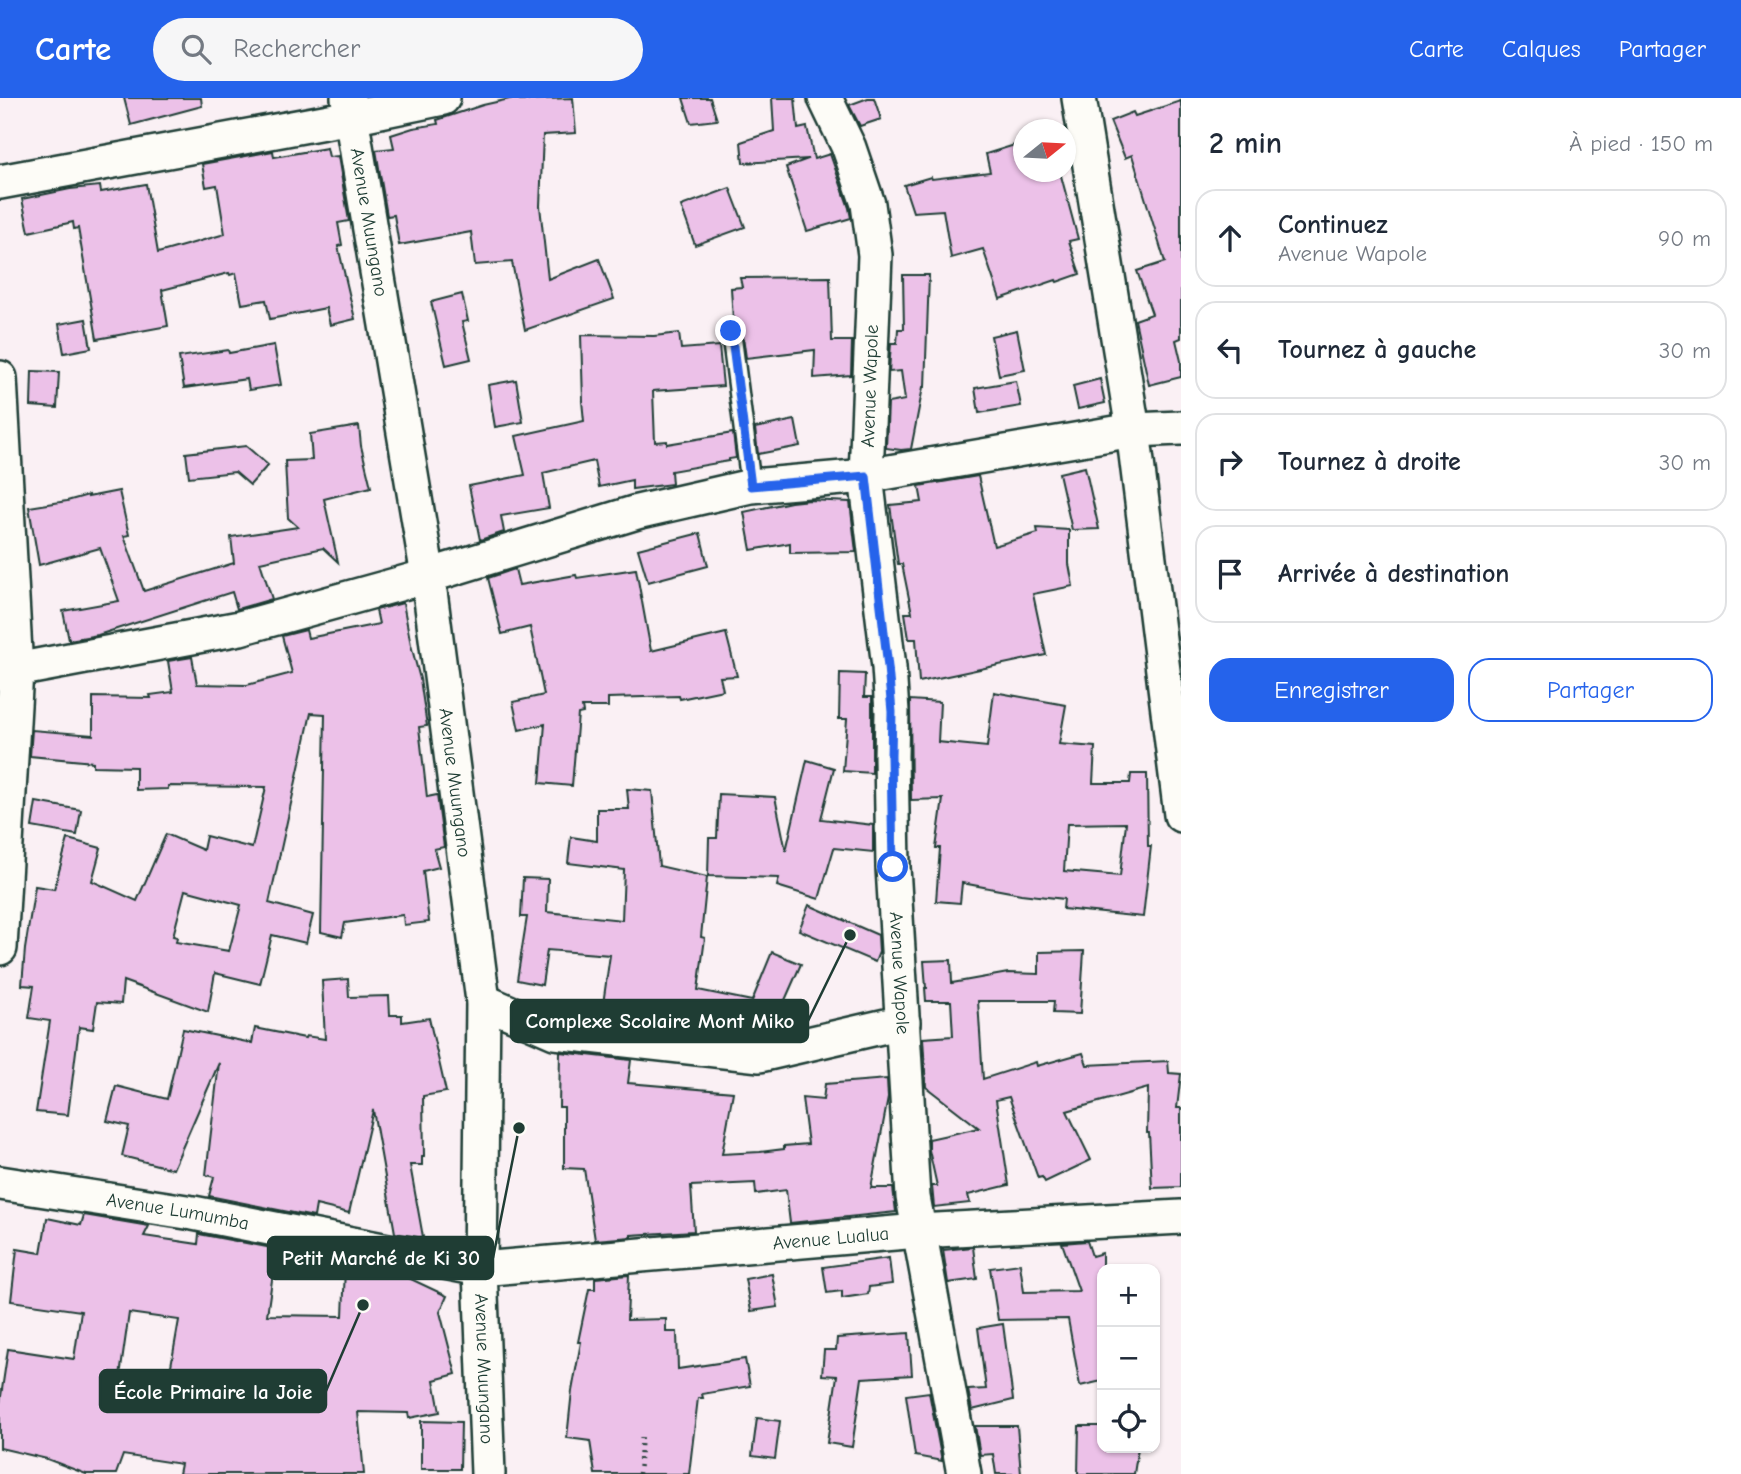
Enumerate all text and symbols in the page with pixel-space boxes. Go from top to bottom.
search box [153,18,643,81]
text: Carte [35,30,111,68]
icon: search [177,30,215,68]
text: Rechercher [233,34,360,64]
text: Carte [1409,35,1464,63]
text: Calques [1502,35,1581,63]
text: Partager [1619,35,1706,63]
north arrow [1013,119,1076,182]
text: 2 min [1209,126,1282,161]
text: À pied · 150 m [1569,130,1713,157]
street label: Avenue Muungano [346,146,392,298]
text: Continuez [1278,210,1388,240]
icon: ahead [1211,219,1249,257]
text: 90 m [1658,225,1711,252]
text: Avenue Wapole [1278,240,1427,267]
route end [715,315,746,346]
street label: Avenue Wapole [857,324,883,448]
icon: left [1211,331,1249,369]
text: Tournez à gauche [1278,335,1476,365]
text: 30 m [1659,337,1711,364]
icon: right [1211,443,1249,481]
text: Tournez à droite [1278,447,1461,477]
text: 30 m [1659,449,1711,476]
icon: arrive [1211,555,1249,593]
text: Arrivée à destination [1278,559,1509,589]
button: Enregistrer [1209,658,1454,722]
button: Partager [1468,658,1713,722]
street label: Avenue Muungano [434,707,475,859]
route start [877,851,908,882]
street label: Avenue Wapole [885,911,914,1035]
callout: Complexe Scolaire Mont Miko [511,1000,808,1042]
text: Complexe Scolaire Mont Miko [526,1009,795,1033]
street label: Avenue Lumumba [105,1189,251,1235]
street label: Avenue Lualua [772,1223,890,1255]
callout: Petit Marché de Ki 30 [268,1237,493,1279]
text: Petit Marché de Ki 30 [282,1246,480,1270]
map controls [1097,1264,1160,1453]
button: + [1097,1264,1160,1327]
street label: Avenue Muungano [470,1293,498,1444]
button: − [1097,1327,1160,1390]
callout: École Primaire la Joie [100,1370,326,1412]
text: École Primaire la Joie [114,1380,312,1404]
button: locate [1097,1390,1160,1453]

